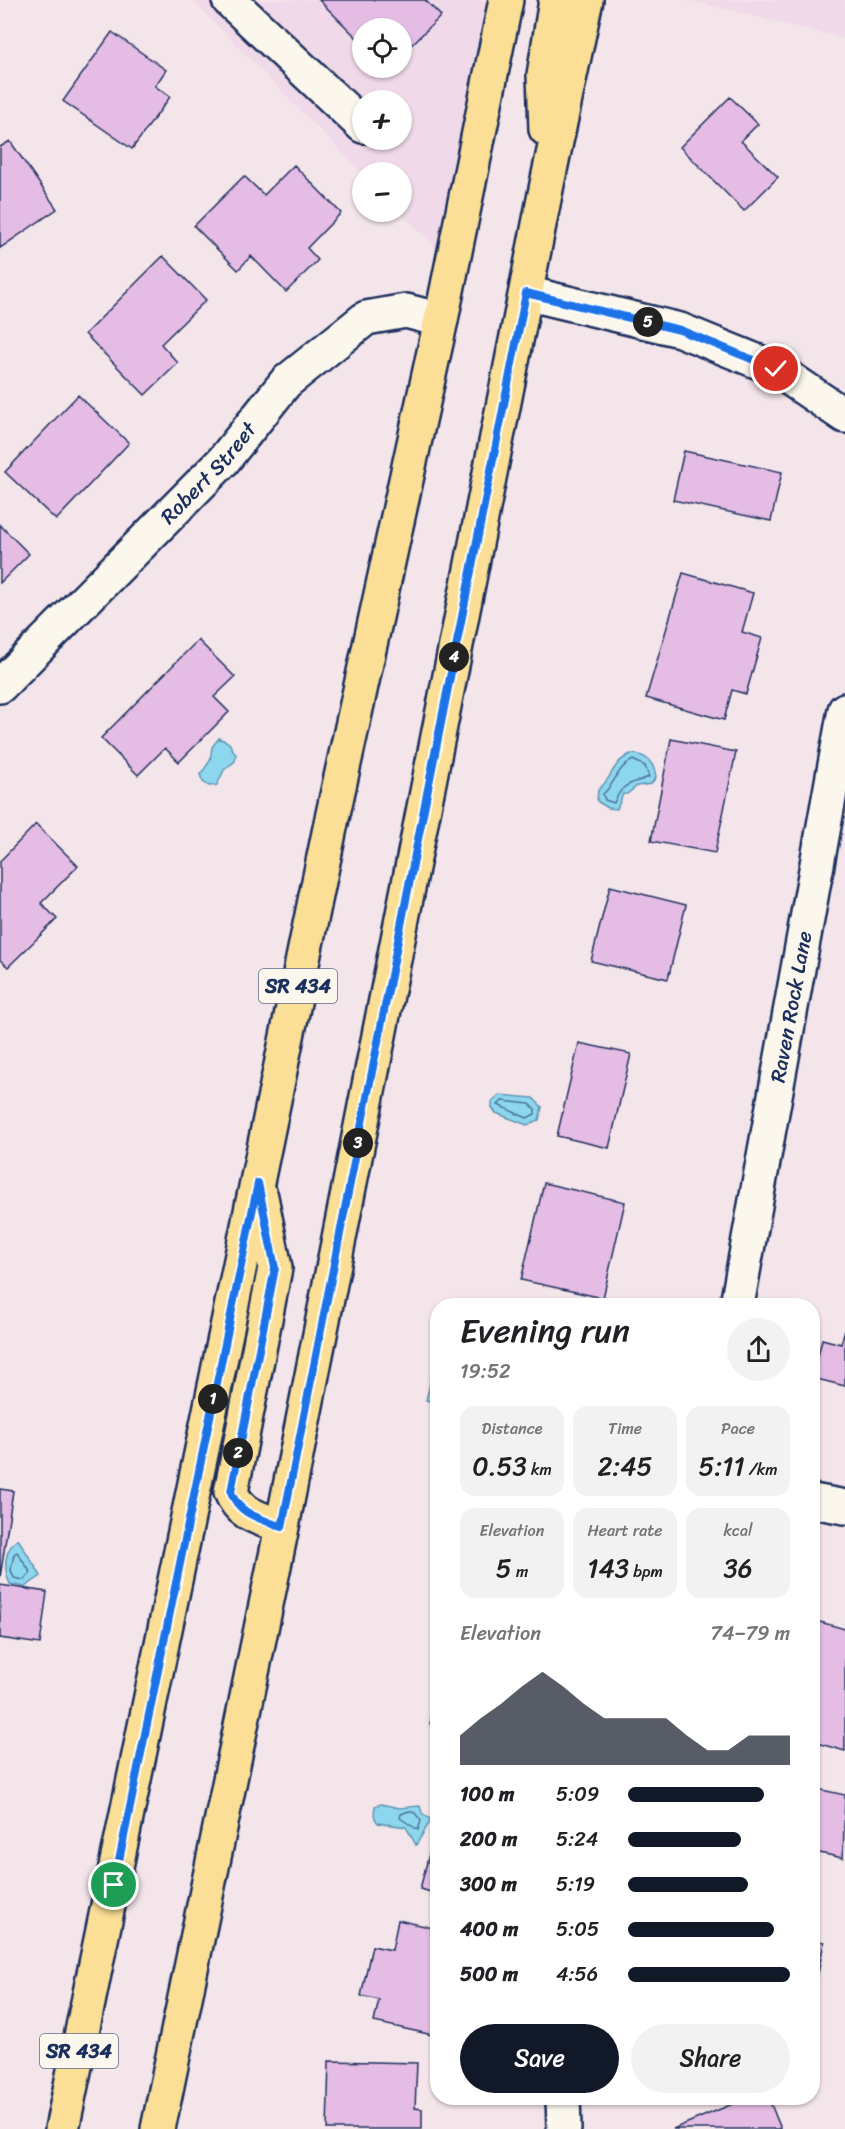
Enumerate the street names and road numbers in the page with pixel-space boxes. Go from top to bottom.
street label: Robert Street [151,412,267,534]
street label: Raven Rock Lane [759,928,824,1086]
road number: SR 434 [259,969,337,1003]
road number: SR 434 [40,2034,118,2068]

